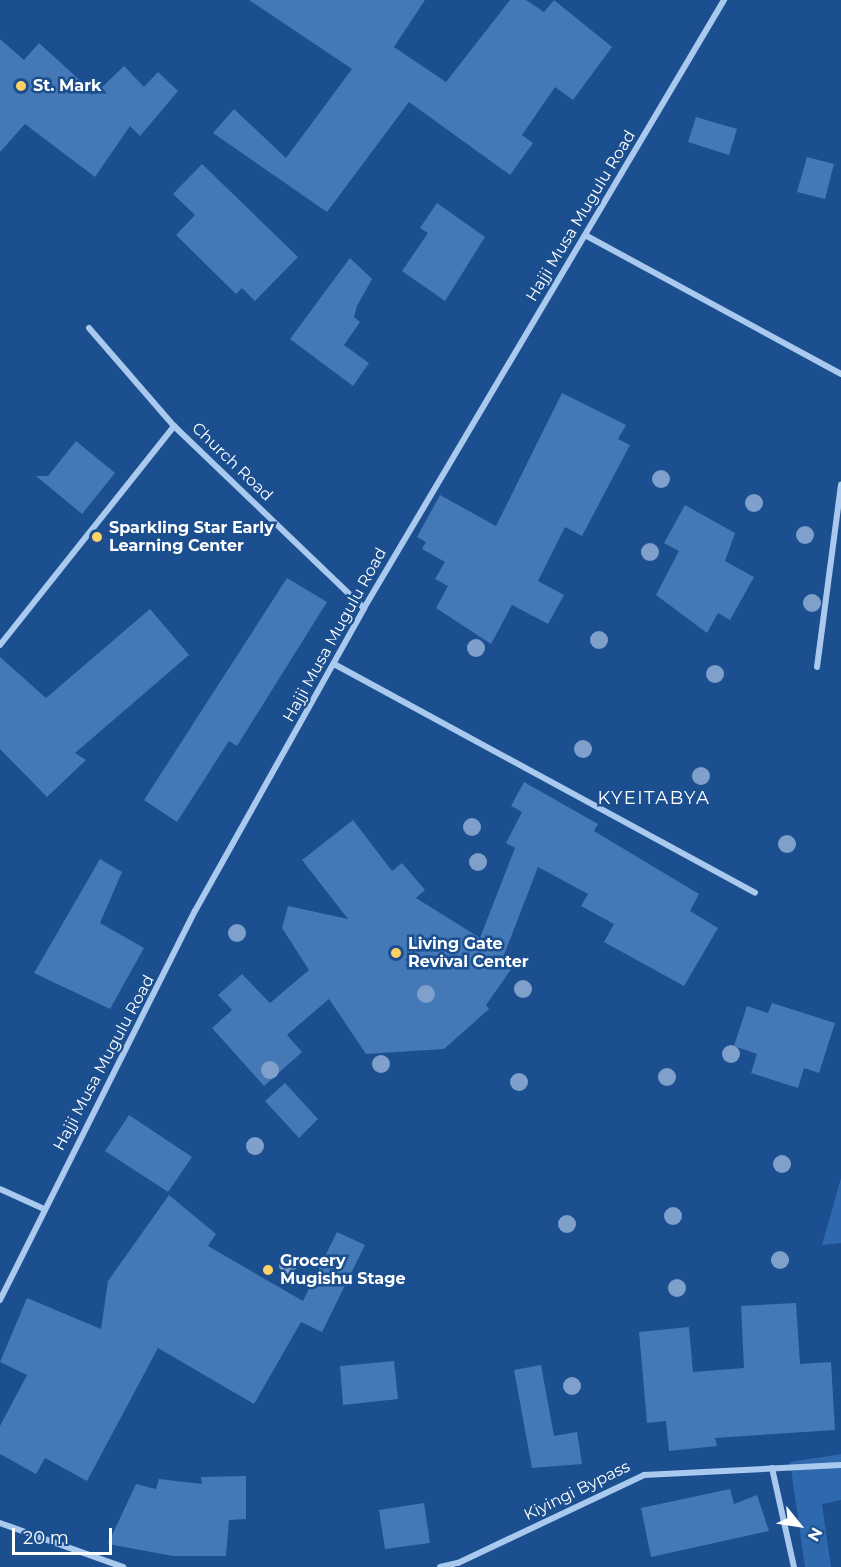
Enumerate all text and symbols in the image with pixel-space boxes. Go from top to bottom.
place label: St. Mark [33,76,102,96]
marker: St. Mark [14,79,28,93]
street label: Hajji Musa Mugulu Road [522,127,640,305]
street label: Church Road [188,419,276,505]
place label: Sparkling Star Early Learning Center [109,518,274,556]
marker: Sparkling Star Early Learning Center [90,530,104,544]
street label: Hajji Musa Mugulu Road [279,545,391,725]
district label: KYEITABYA [598,787,710,809]
place label: Living Gate Revival Center [408,934,529,972]
marker: Living Gate Revival Center [389,946,403,960]
street label: Hajji Musa Mugulu Road [50,972,158,1154]
place label: Grocery Mugishu Stage [280,1251,405,1289]
marker: Grocery Mugishu Stage [261,1263,275,1277]
street label: Kiyingi Bypass [521,1457,633,1525]
north arrow [769,1495,829,1555]
scale bar [15,1516,116,1554]
text: N [804,1524,826,1545]
text: 20 m [23,1527,69,1549]

